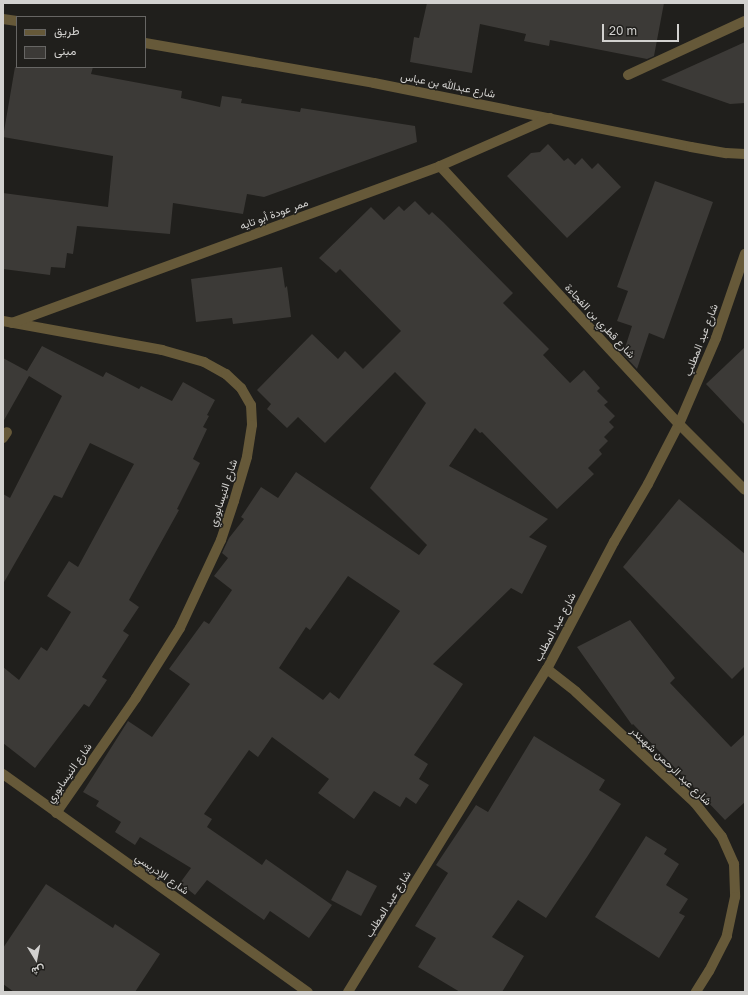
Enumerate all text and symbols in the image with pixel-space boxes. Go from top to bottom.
legend [16,16,146,68]
scale bar [604,16,681,42]
text: طريق [54,23,79,38]
text: 20 m [609,23,637,38]
text: مبنى [54,43,76,58]
street label: شارع عبدالله بن عباس [400,69,496,101]
street label: ممر عودة أبو تايه [238,195,310,233]
street label: شارع قطري بن الفجاءة [562,281,638,361]
street label: شارع عبد المطلب [681,302,721,378]
street label: شارع النيسابوري [206,458,240,528]
street label: شارع عبد المطلب [531,590,579,664]
street label: شارع عبد الرحمن شهبندر [628,724,714,808]
street label: شارع النيسابوري [43,740,95,806]
street label: شارع الإدريسي [133,851,191,897]
street label: شارع عبد المطلب [362,868,414,940]
north arrow [16,939,56,979]
text: ش [31,964,46,979]

